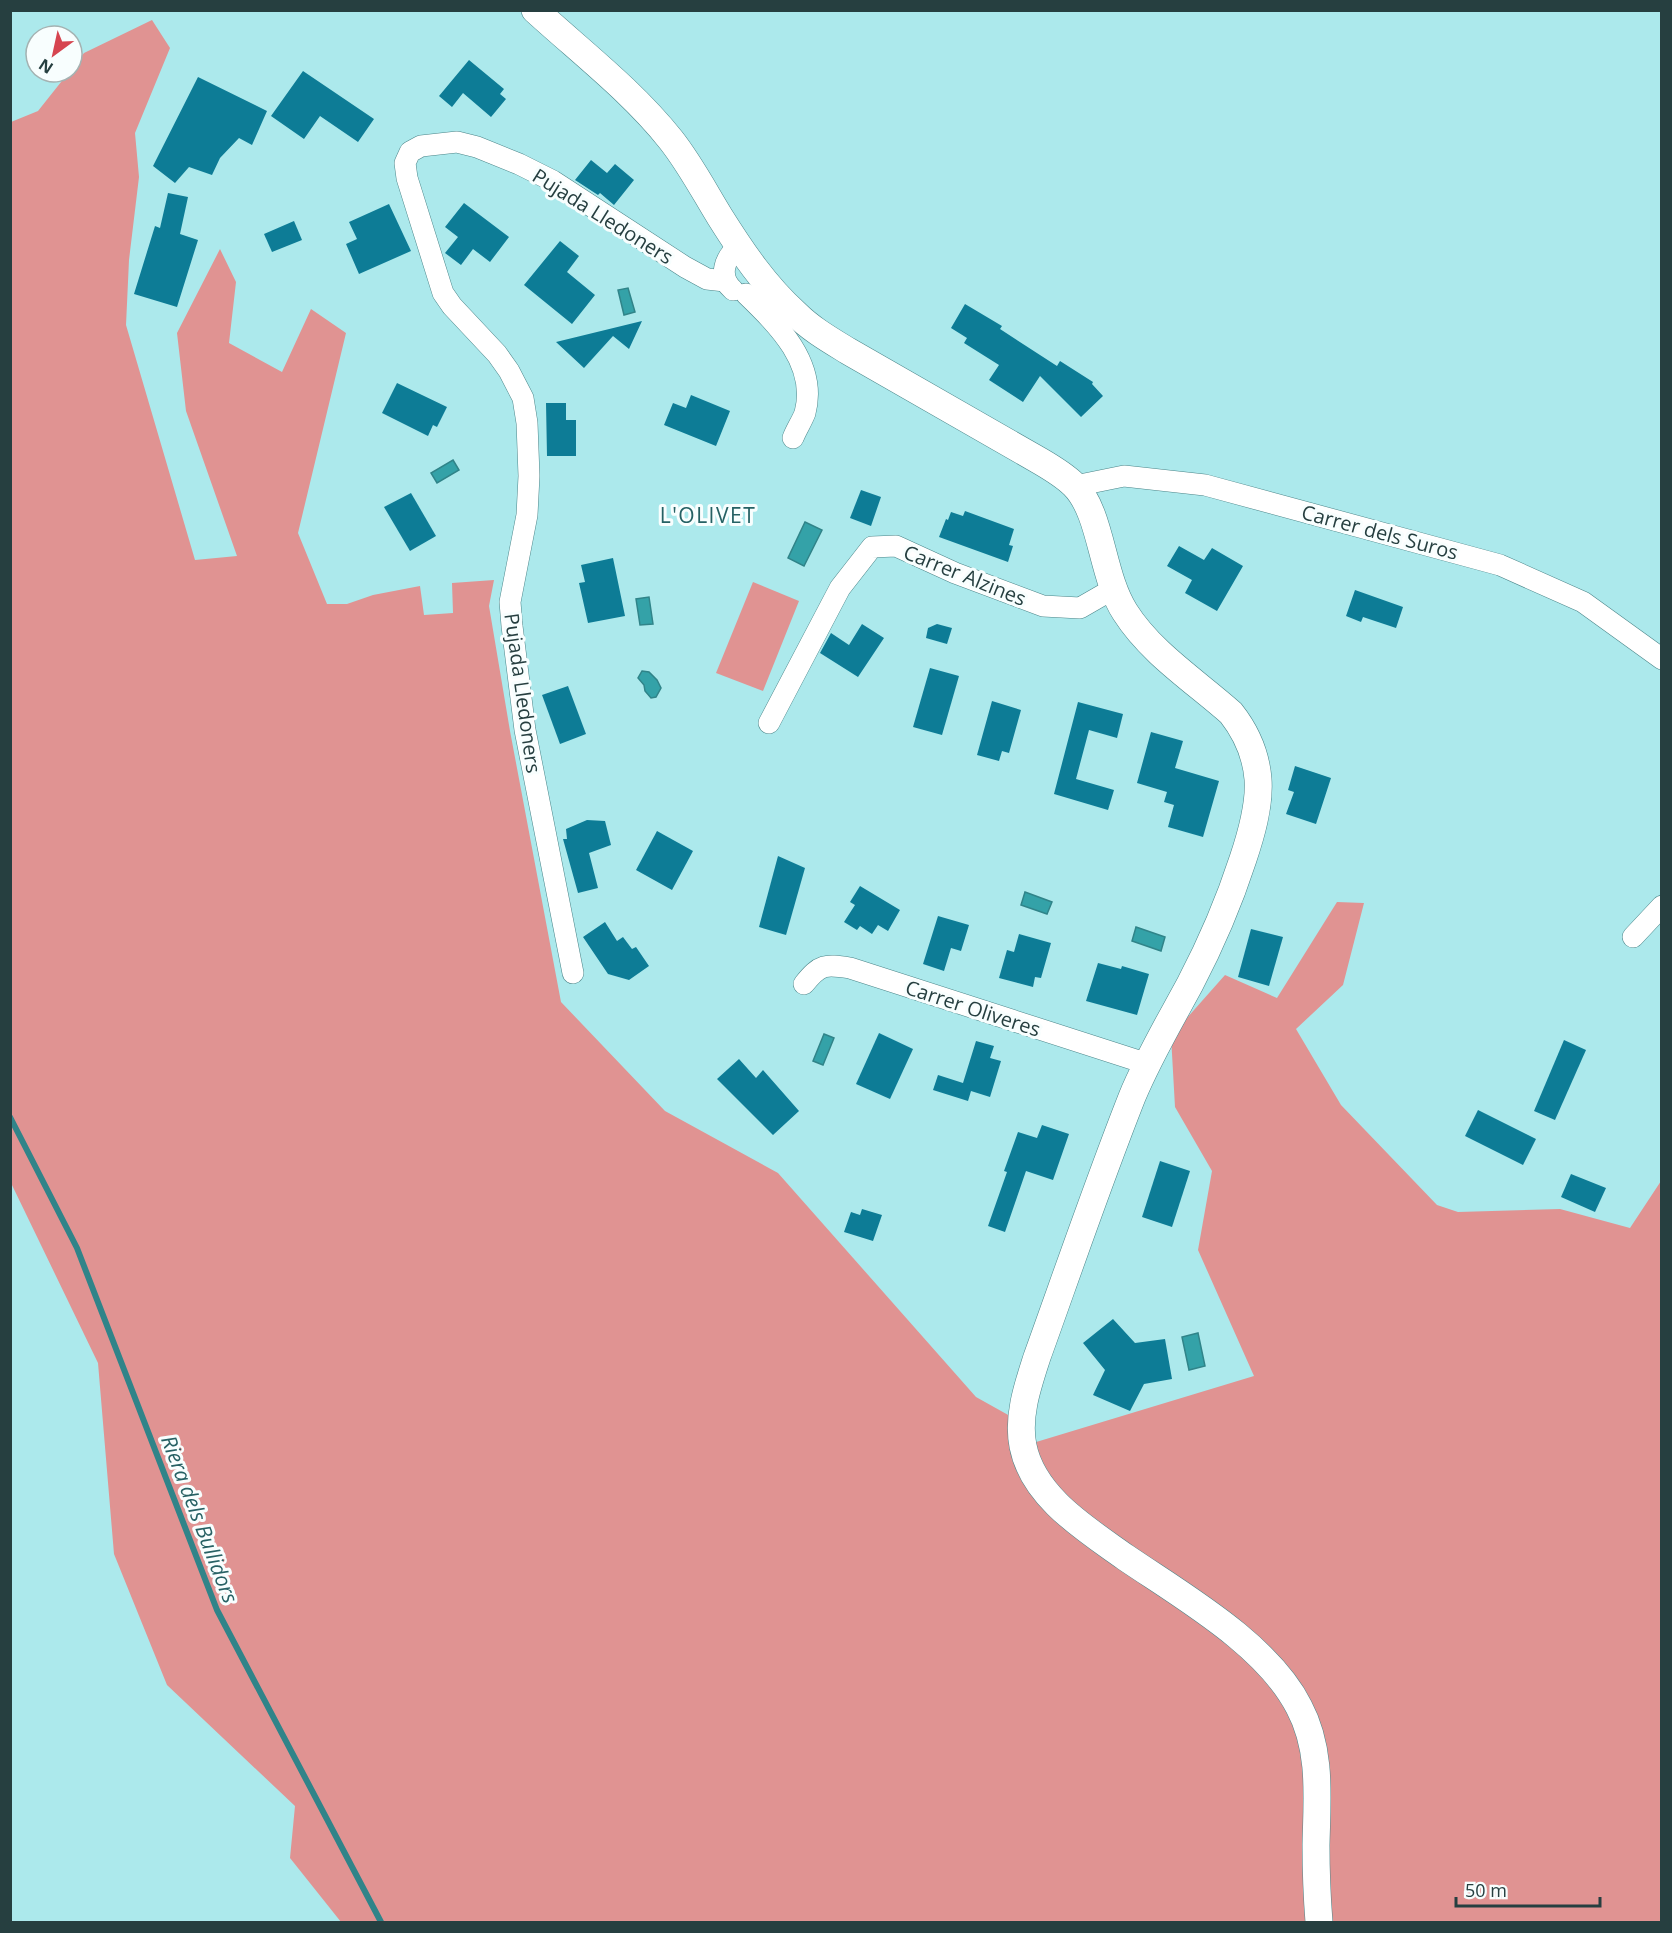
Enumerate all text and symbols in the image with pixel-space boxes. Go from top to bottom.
north arrow [24,24,84,84]
text: N [34,54,57,79]
street label: Pujada Lledoners [527,162,679,270]
street label: Carrer dels Suros [1299,498,1461,566]
district label: L'OLIVET [660,501,756,529]
street label: Carrer Alzines [900,538,1030,612]
street label: Pujada Lledoners [498,611,548,775]
street label: Carrer Oliveres [902,973,1044,1043]
water label: Riera dels Bullidors [155,1431,245,1607]
scale bar [1456,1870,1600,1908]
text: 50 m [1465,1878,1507,1902]

